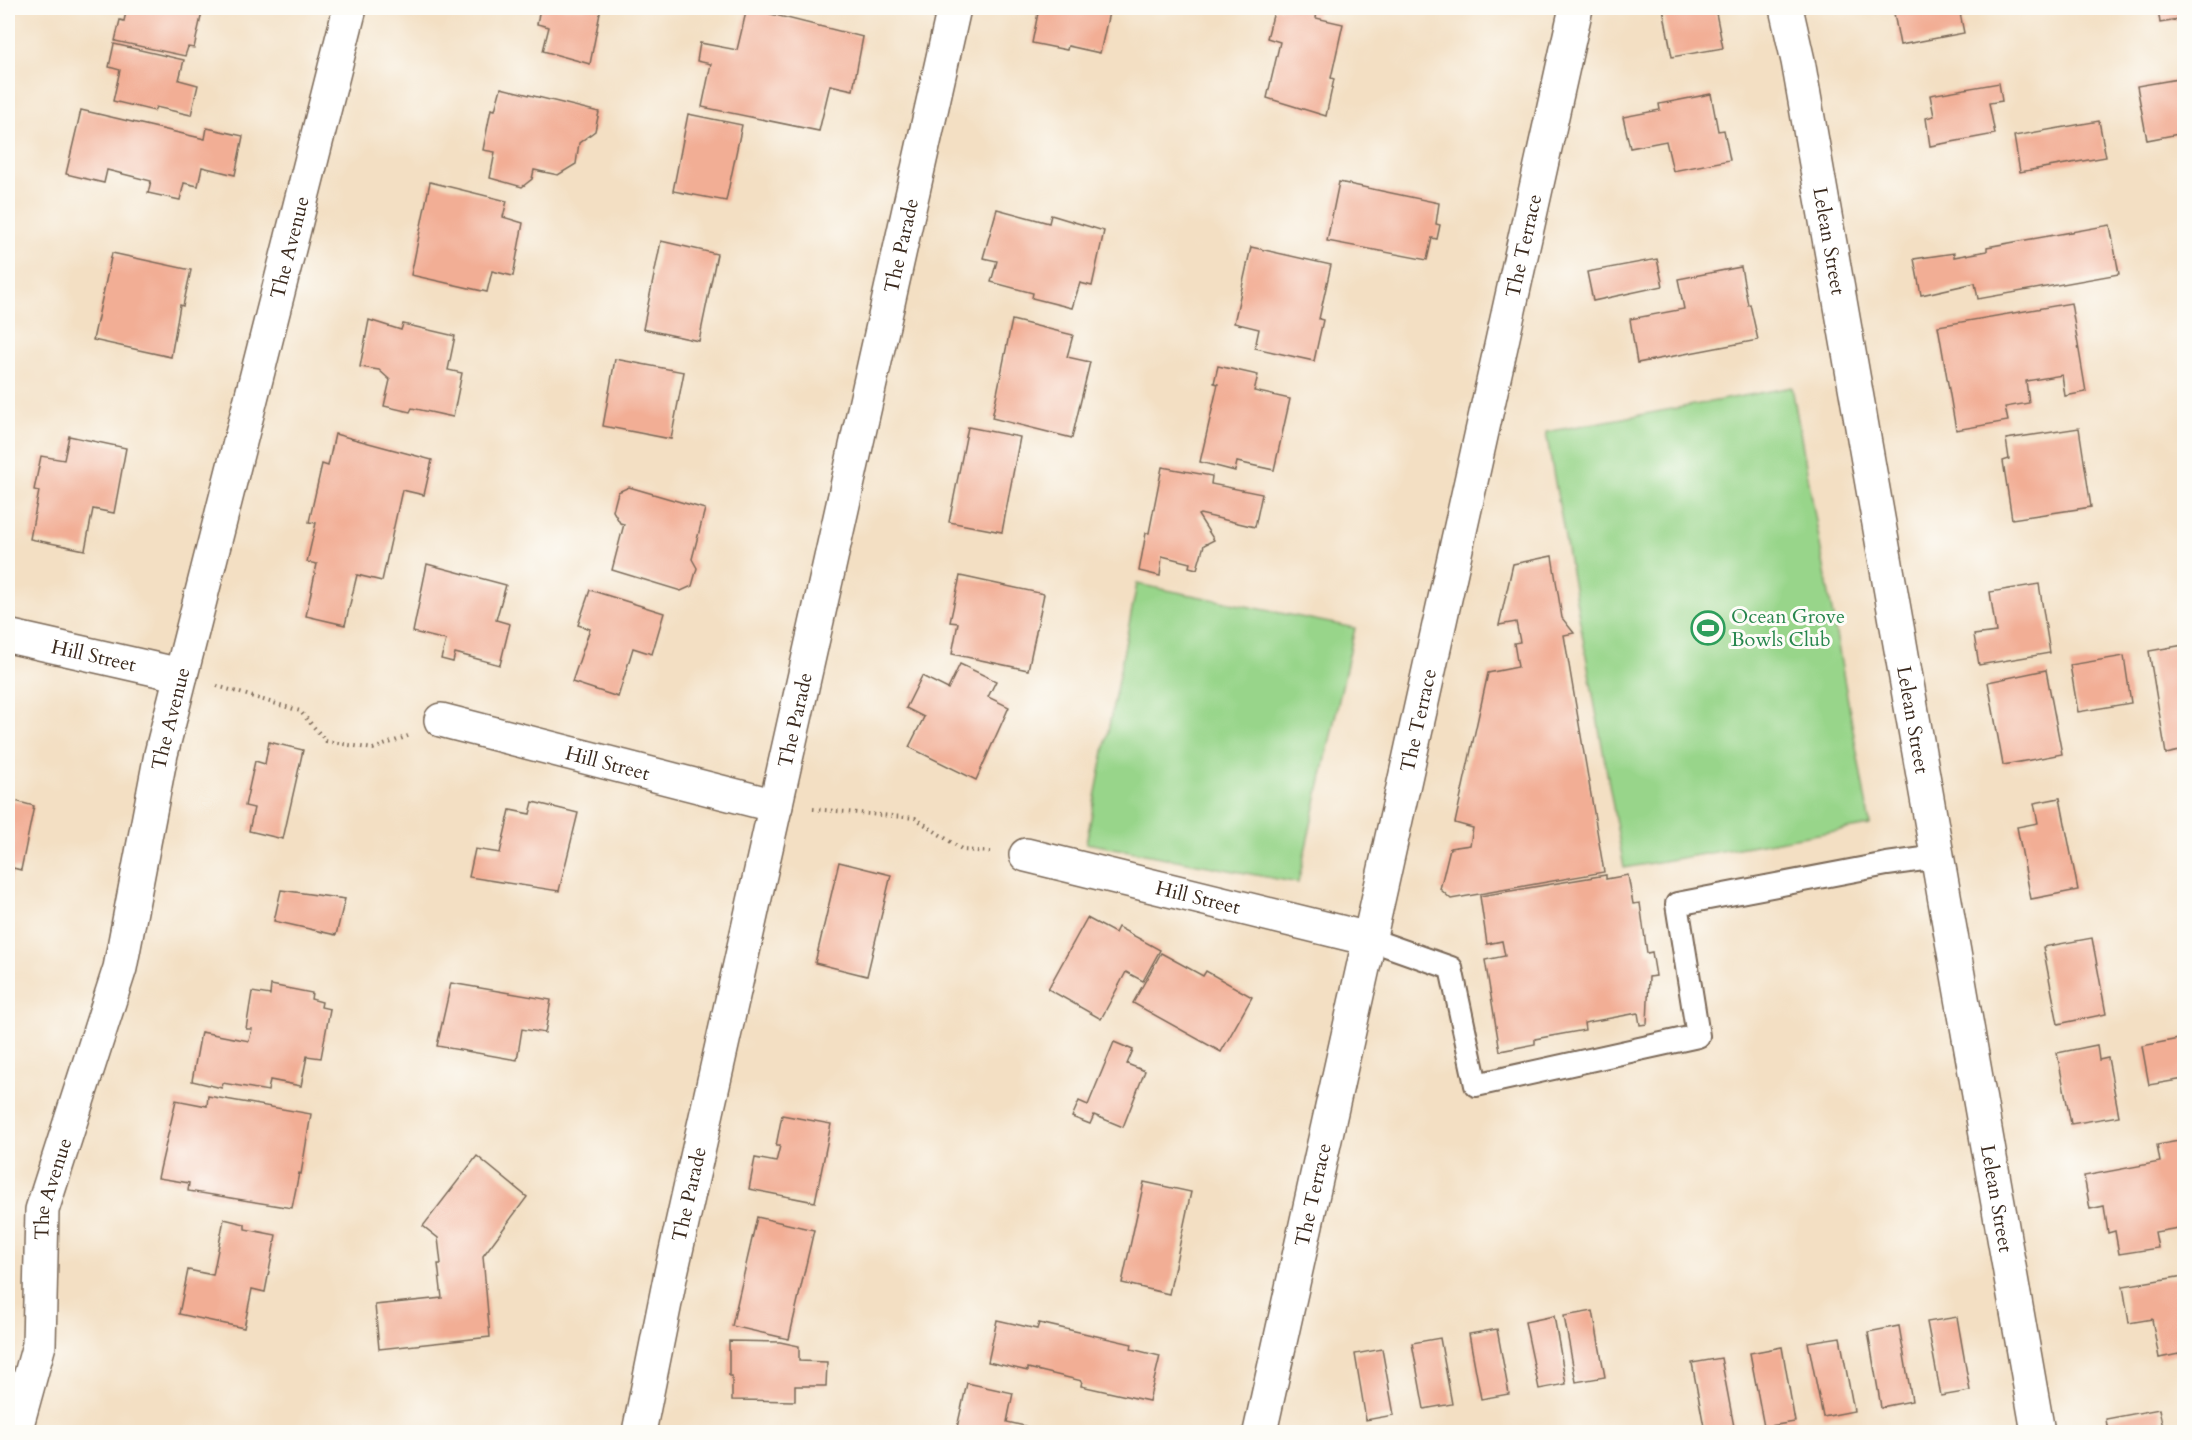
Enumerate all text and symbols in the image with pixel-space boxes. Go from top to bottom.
street label: Lelean Street [1806,185,1852,298]
street label: The Terrace [1499,192,1548,300]
street label: The Avenue [264,193,316,302]
street label: The Parade [878,196,925,296]
place label: Ocean Grove Bowls Club [1731,603,1845,653]
sports icon: Ocean Grove Bowls Club [1690,610,1726,646]
street label: Hill Street [49,633,139,679]
street label: The Avenue [145,664,196,772]
street label: Lelean Street [1890,664,1936,776]
street label: The Terrace [1394,666,1443,775]
street label: The Parade [772,670,819,770]
street label: Hill Street [562,739,653,787]
street label: Hill Street [1153,874,1243,921]
street label: The Avenue [28,1134,78,1240]
street label: The Terrace [1289,1141,1338,1249]
street label: Lelean Street [1974,1142,2019,1255]
street label: The Parade [665,1144,713,1244]

